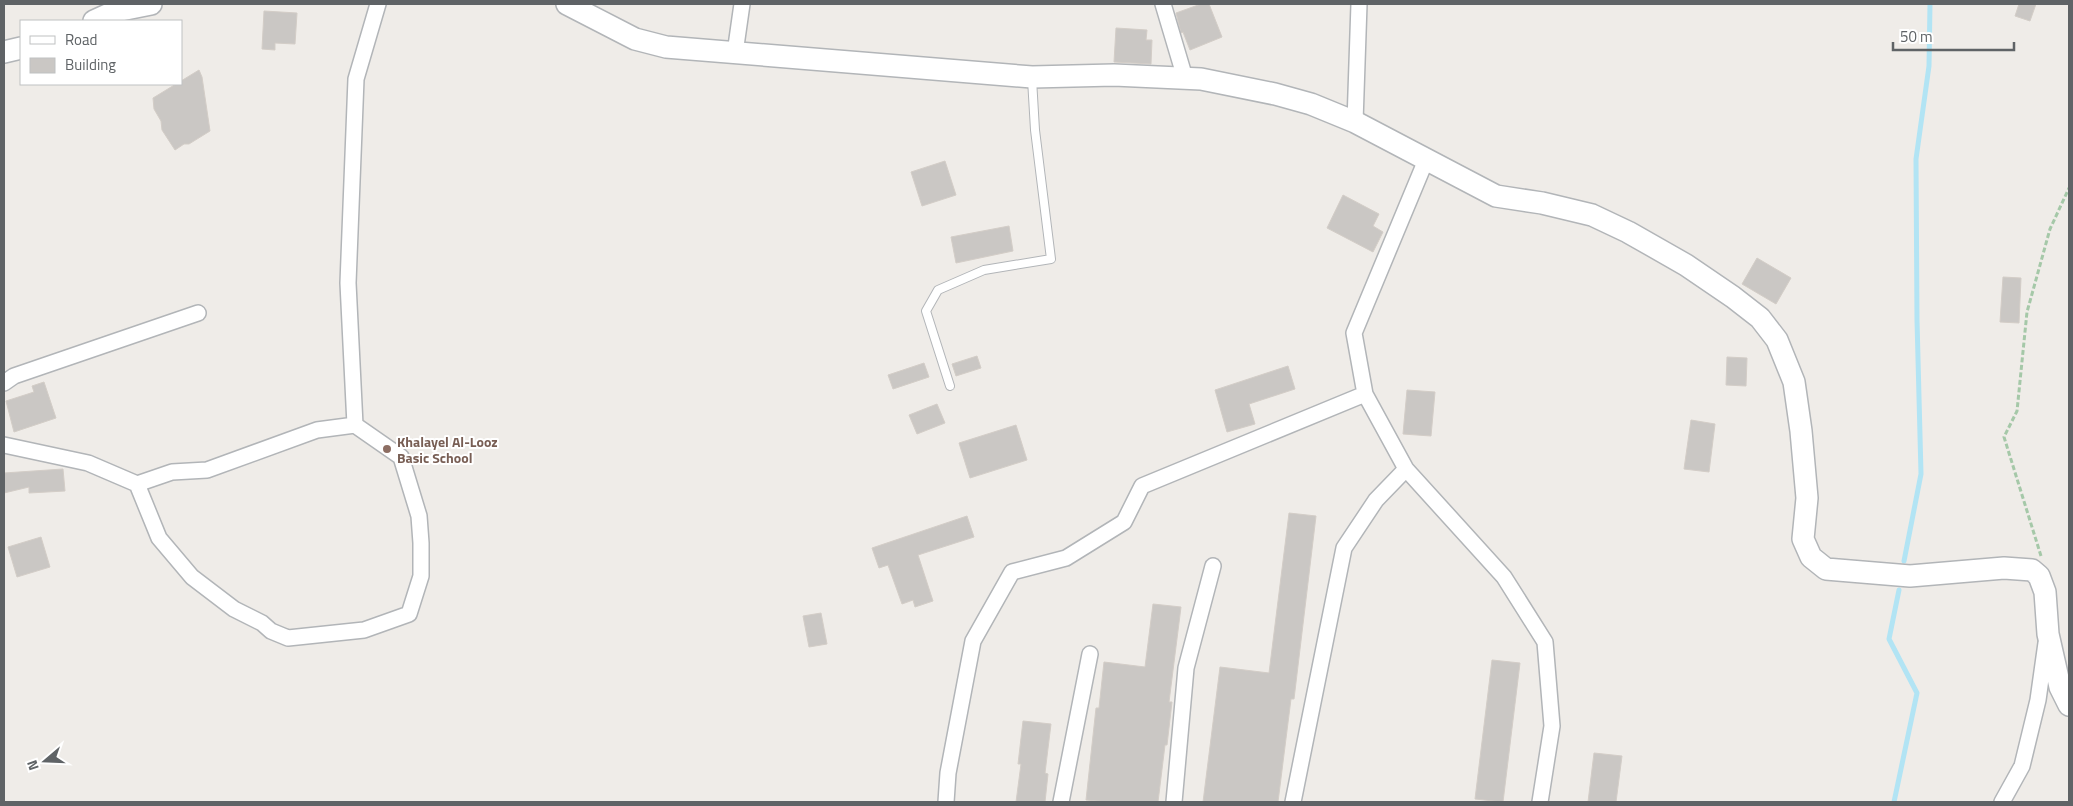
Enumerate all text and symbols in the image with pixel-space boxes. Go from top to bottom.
legend [20,20,182,85]
scale bar [1893,20,2014,52]
text: 50 m [1900,25,1933,48]
text: Road [65,28,97,51]
text: Building [65,53,116,76]
place label: Khalayel Al-Looz Basic School [397,431,498,468]
marker: Khalayel Al-Looz Basic School [381,443,393,455]
north arrow [20,736,70,786]
text: N [21,757,44,773]

